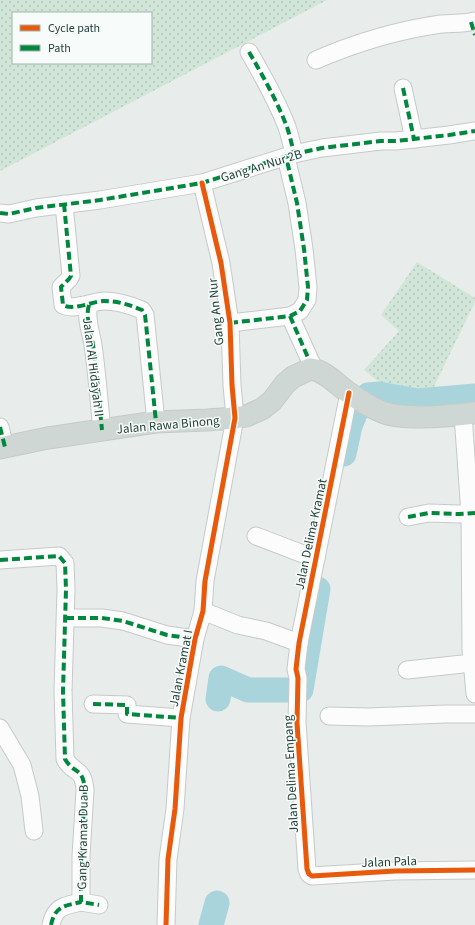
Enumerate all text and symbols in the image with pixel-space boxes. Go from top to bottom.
legend [12,12,152,64]
text: Cycle path [48,20,100,37]
text: Path [48,40,71,57]
street label: Gang An Nur 2B [218,145,305,187]
street label: Gang An Nur [203,277,228,346]
street label: Jalan Al Hidayah II [78,317,108,418]
street label: Jalan Rawa Binong [116,411,221,438]
street label: Jalan Delima Kramat [290,476,332,591]
street label: Jalan Kramat I [165,628,197,708]
street label: Jalan Delima Empang [279,714,303,833]
street label: Gang Kramat Dua B [73,784,93,890]
street label: Jalan Pala [361,852,417,872]

